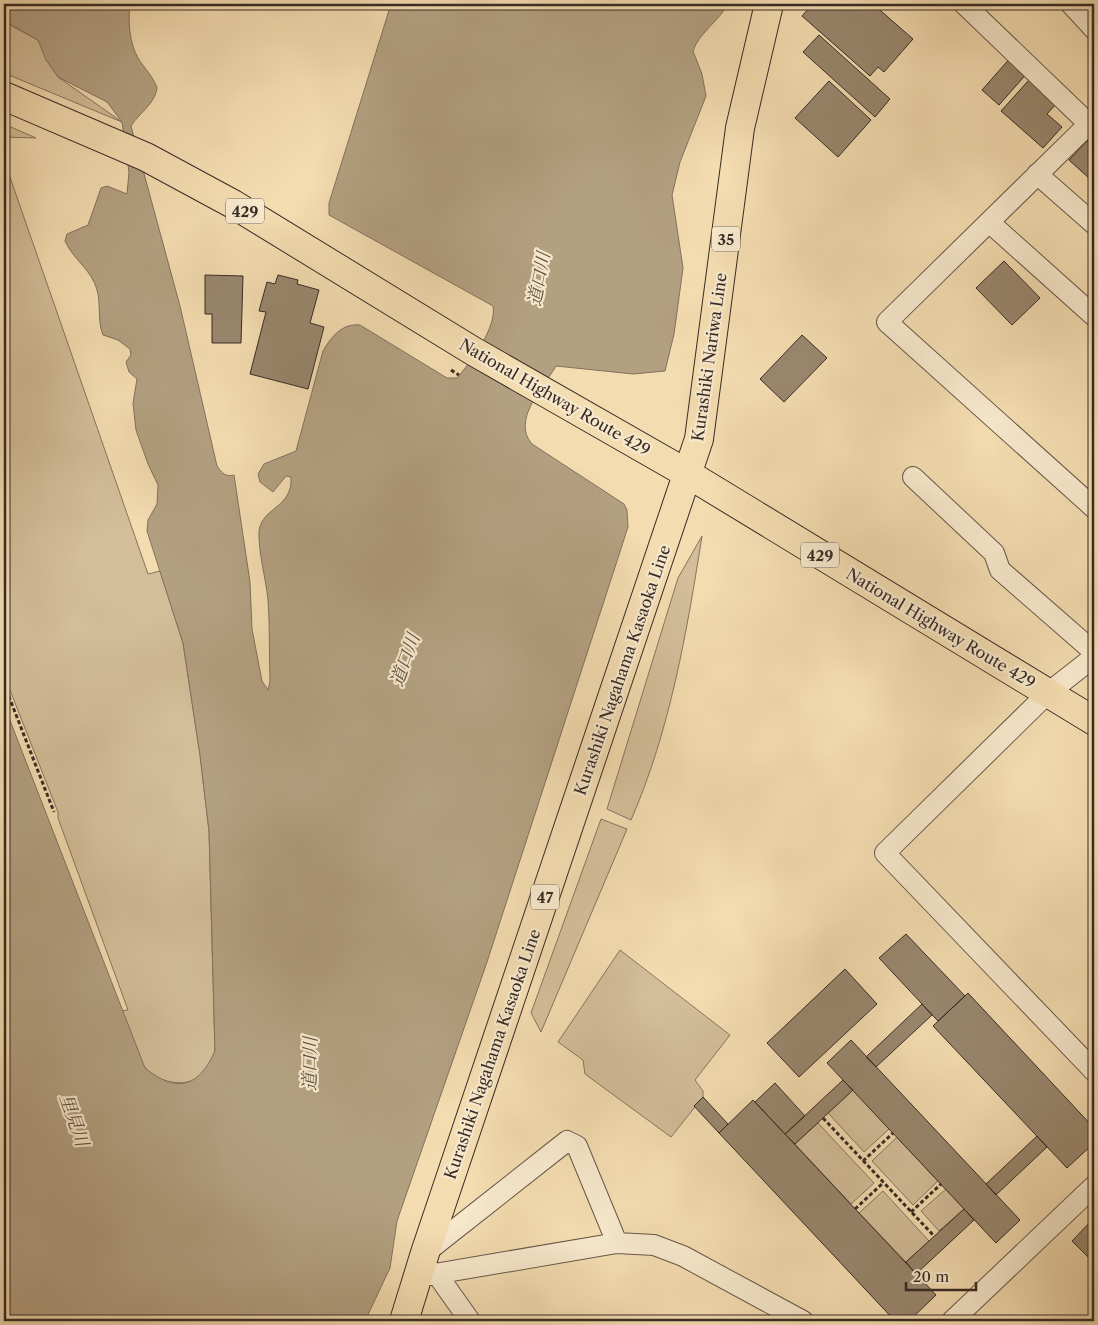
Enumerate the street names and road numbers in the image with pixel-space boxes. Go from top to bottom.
road number: 429 [226,198,264,224]
road number: 35 [712,226,740,252]
street label: Kurashiki Nariwa Line [687,271,731,443]
street label: National Highway Route 429 [456,334,654,460]
street label: Kurashiki Nagahama Kasaoka Line [570,542,674,798]
road number: 429 [801,542,839,568]
street label: National Highway Route 429 [843,564,1039,692]
road number: 47 [531,884,559,910]
street label: Kurashiki Nagahama Kasaoka Line [440,926,544,1182]

